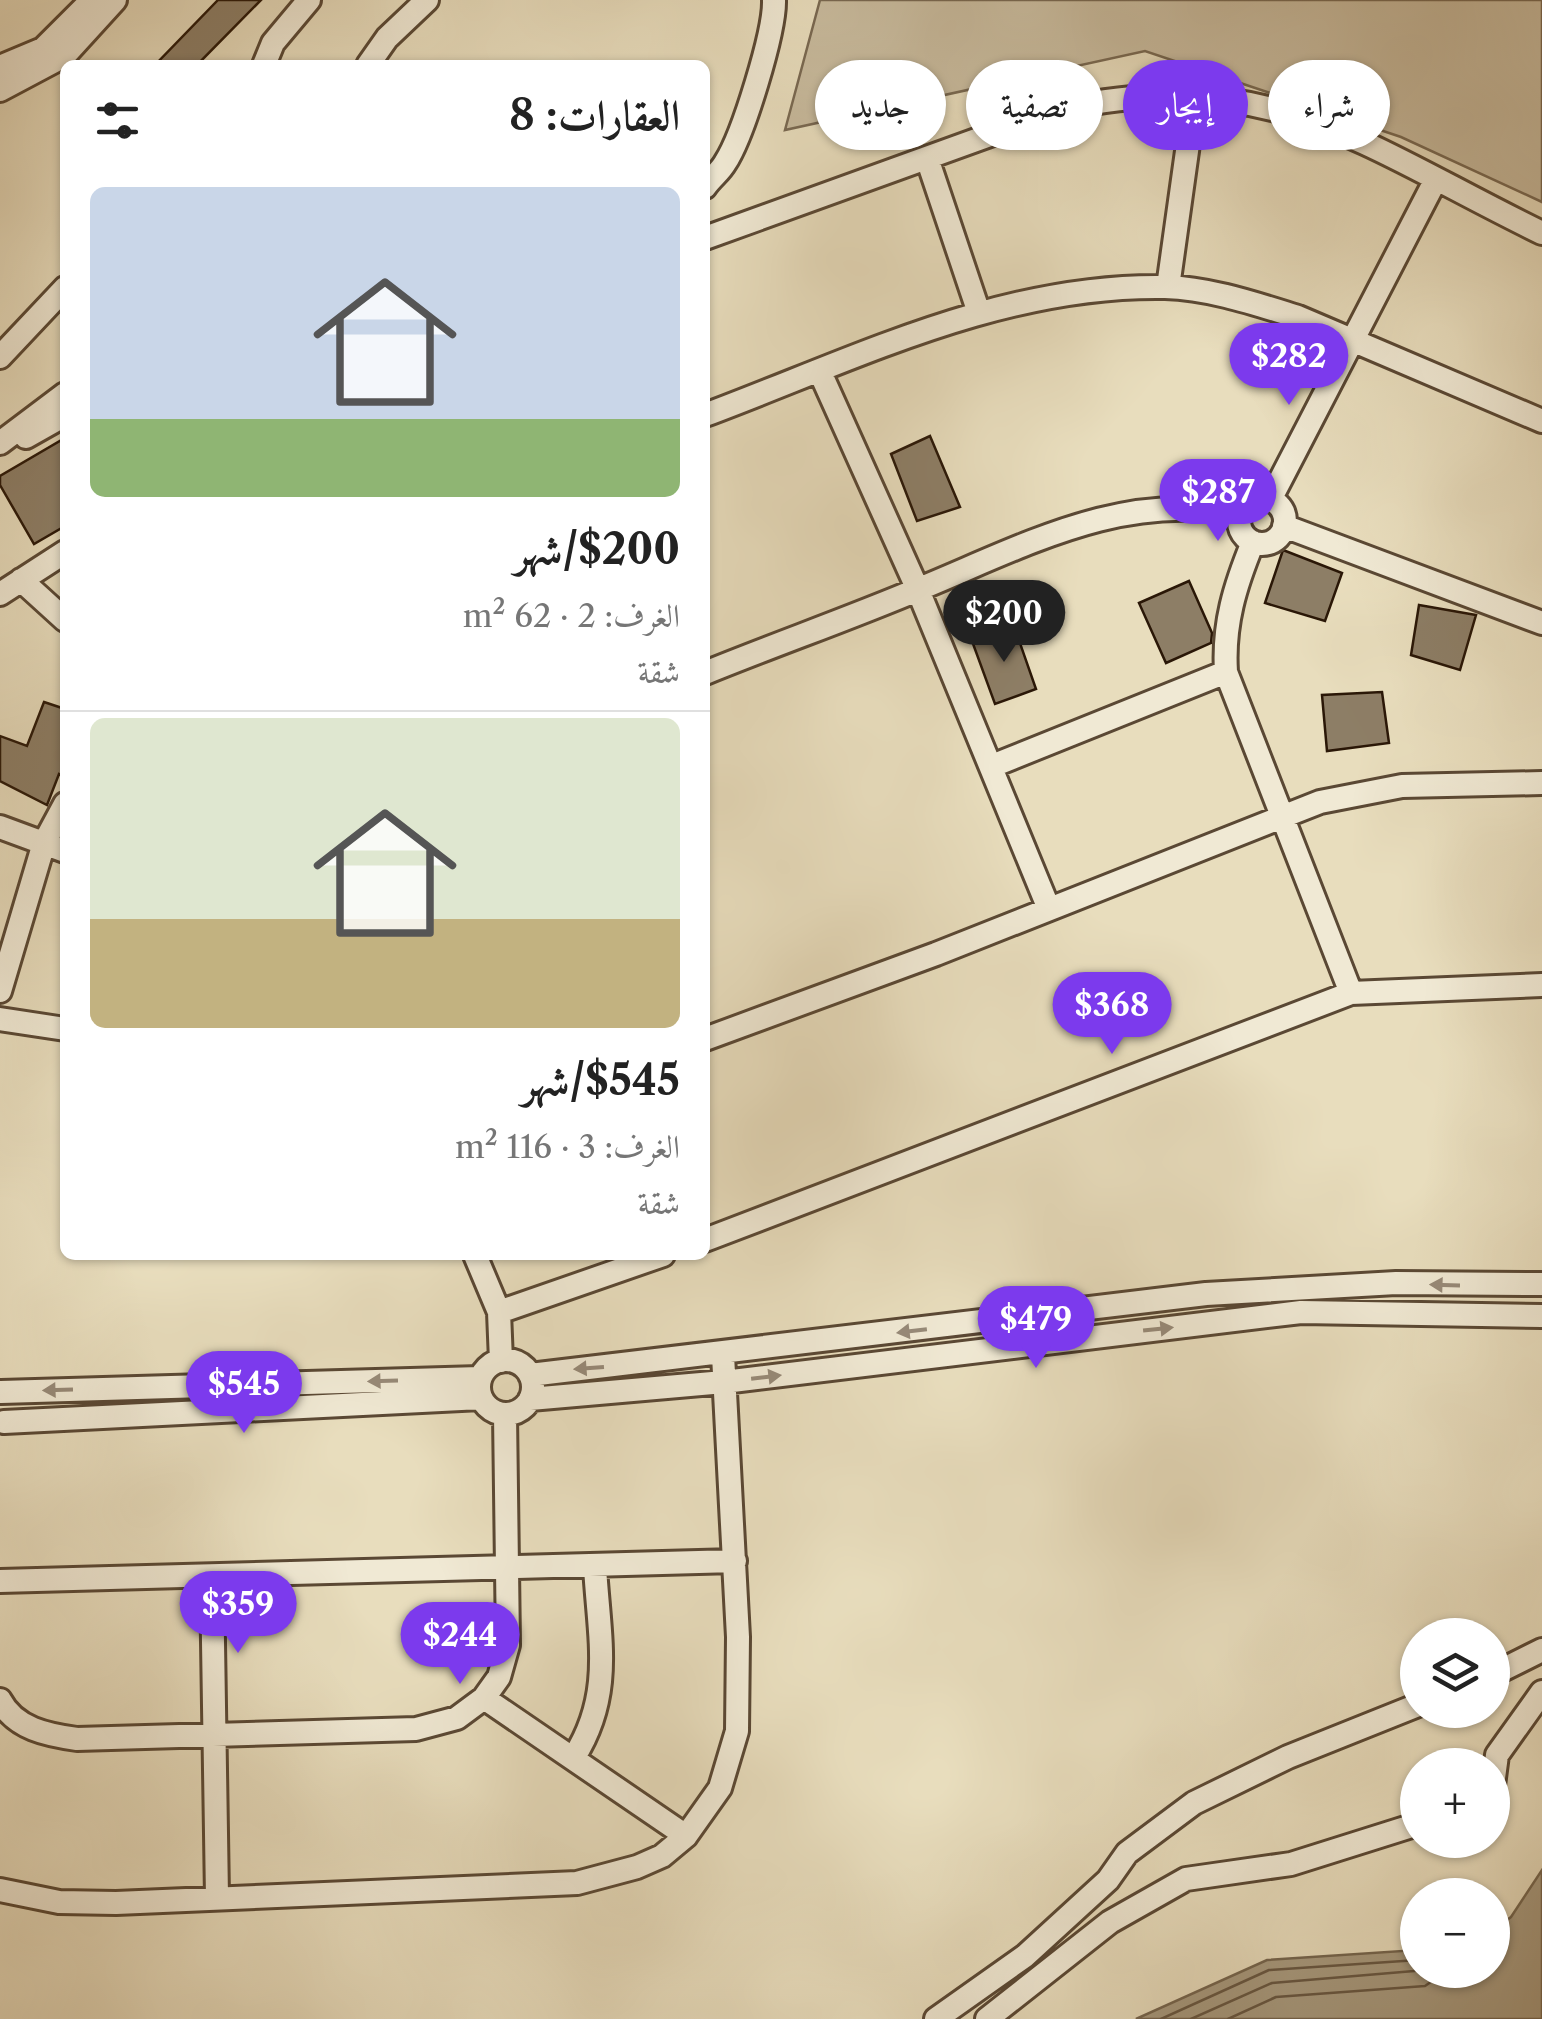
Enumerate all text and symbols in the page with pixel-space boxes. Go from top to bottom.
chip: جديد [815,60,946,150]
chip: تصفية [966,60,1103,150]
chip: إيجار [1123,60,1248,150]
chip: شراء [1268,60,1390,150]
text: العقارات: 8 [509,89,680,141]
icon: filters [90,93,145,148]
icon: home [295,252,475,432]
pin: $282 [1230,323,1348,408]
text: $282 [1251,336,1327,375]
pin: $287 [1159,459,1277,544]
text: $287 [1181,472,1255,511]
text: $200/شهر [514,523,680,575]
pin: $200 [945,580,1063,665]
text: $200 [965,593,1043,632]
text: الغرف: 2 · 62 m² [463,596,680,635]
text: شقة [638,652,680,691]
icon: home [295,783,475,963]
pin: $368 [1053,972,1171,1057]
text: $368 [1075,985,1149,1024]
text: $545/شهر [521,1054,680,1106]
text: الغرف: 3 · 116 m² [455,1127,680,1166]
text: شقة [638,1183,680,1222]
one-way arrow [1428,1276,1460,1292]
pin: $479 [977,1286,1095,1371]
text: $479 [1000,1299,1072,1338]
one-way arrow [1143,1320,1175,1336]
one-way arrow [896,1323,928,1339]
pin: $545 [185,1351,303,1436]
one-way arrow [573,1360,605,1376]
text: $545 [208,1364,280,1403]
one-way arrow [751,1369,783,1385]
one-way arrow [366,1373,398,1389]
one-way arrow [41,1383,73,1399]
pin: $359 [179,1571,297,1656]
text: $359 [202,1584,274,1623]
pin: $244 [401,1602,519,1687]
text: $244 [423,1615,497,1654]
map controls [1400,1618,1510,1988]
button: layers [1400,1618,1510,1728]
button: + [1400,1748,1510,1858]
button: − [1400,1878,1510,1988]

